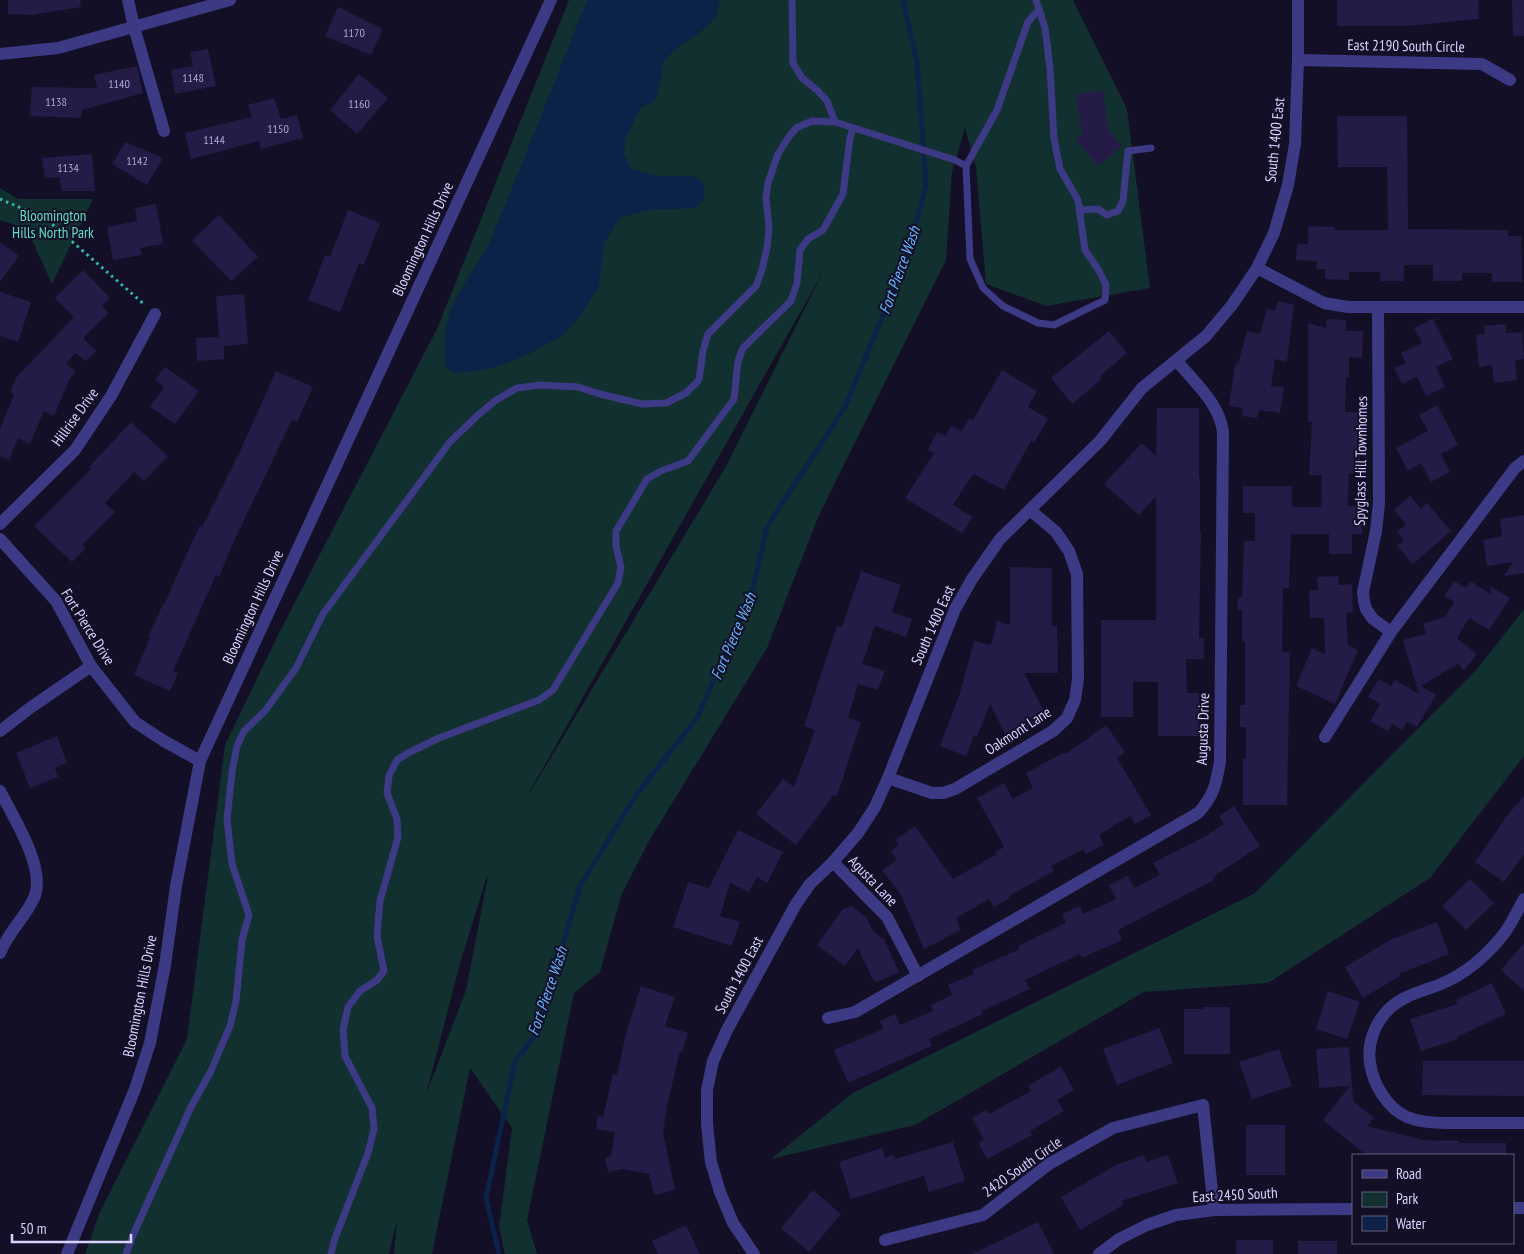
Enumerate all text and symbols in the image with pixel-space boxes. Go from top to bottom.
house number: 1170 [343,25,365,40]
street label: East 2190 South Circle [1347,35,1465,56]
house number: 1148 [182,70,204,85]
house number: 1140 [108,76,130,91]
house number: 1138 [45,94,67,109]
house number: 1160 [348,96,370,111]
street label: South 1400 East [1261,97,1288,183]
house number: 1150 [267,121,289,136]
house number: 1144 [203,132,225,147]
house number: 1142 [126,153,148,168]
house number: 1134 [57,160,79,175]
street label: Bloomington Hills Drive [388,179,457,299]
park label: Bloomington Hills North Park [12,206,94,242]
water label: Fort Pierce Wash [874,222,924,317]
street label: Hillrise Drive [47,384,102,450]
street label: Spyglass Hill Townhomes [1350,396,1371,526]
street label: Bloomington Hills Drive [218,547,287,667]
street label: South 1400 East [907,582,959,668]
street label: Fort Pierce Drive [57,585,119,668]
water label: Fort Pierce Wash [706,589,761,682]
street label: Augusta Drive [1192,693,1213,765]
street label: Oakmont Lane [981,702,1054,759]
street label: Agusta Lane [845,851,902,910]
street label: Bloomington Hills Drive [118,933,161,1058]
street label: South 1400 East [710,933,767,1017]
water label: Fort Pierce Wash [523,943,572,1038]
street label: 2420 South Circle [978,1132,1065,1201]
legend [1352,1154,1514,1244]
text: Road [1396,1164,1422,1183]
street label: East 2450 South [1192,1183,1278,1206]
text: Park [1396,1189,1418,1208]
scale bar [12,1212,131,1244]
text: Water [1396,1214,1427,1233]
text: 50 m [20,1219,46,1238]

